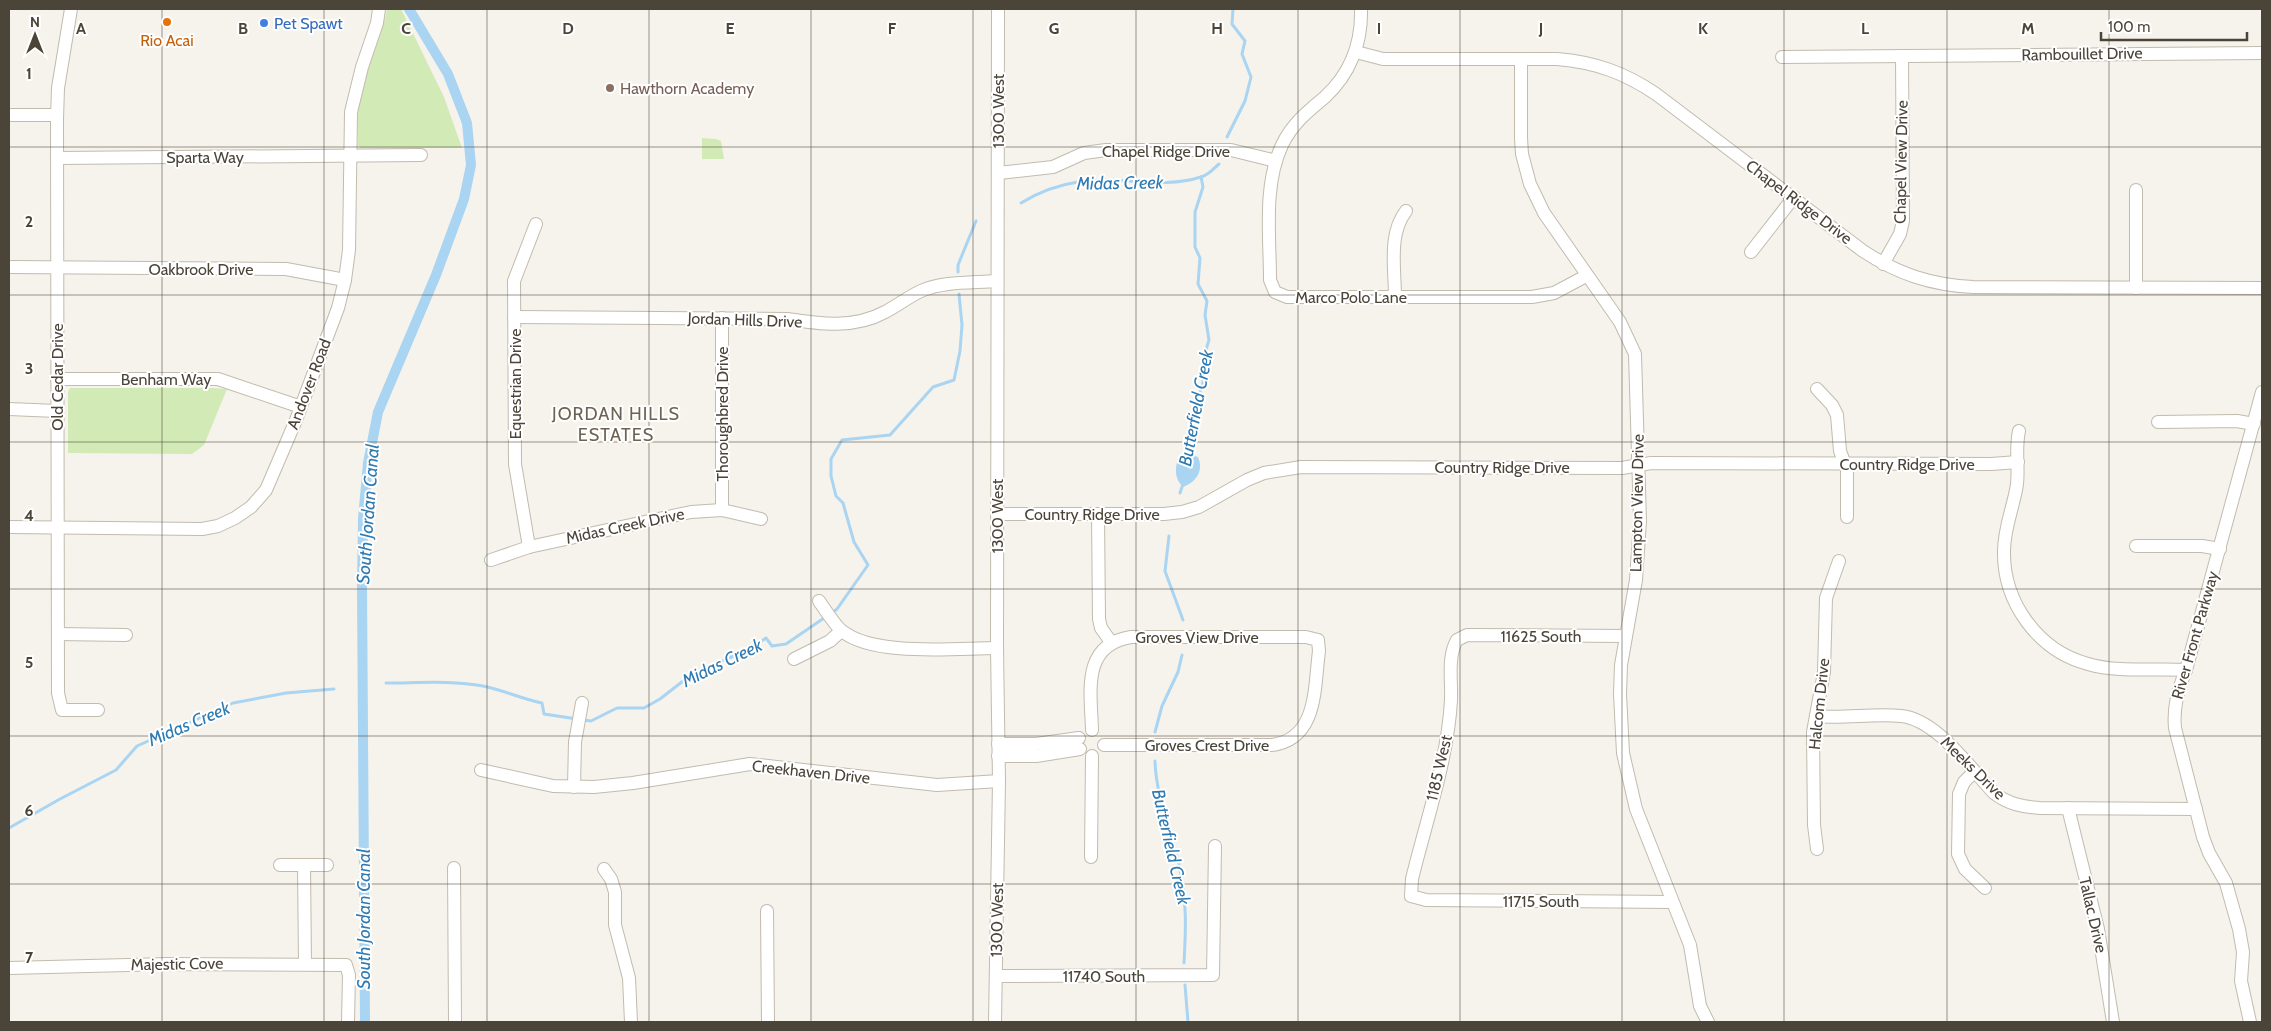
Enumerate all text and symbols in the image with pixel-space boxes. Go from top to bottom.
north arrow [10,10,60,60]
scale bar [2101,10,2247,42]
text: N [30,13,40,31]
place label: Pet Spawt [274,14,343,33]
marker: Rio Acai [161,16,173,28]
marker: Pet Spawt [258,17,270,29]
text: 100 m [2108,18,2150,36]
text: A [76,19,86,38]
text: B [238,19,248,38]
text: C [401,19,411,38]
text: D [562,19,574,38]
text: E [725,19,735,38]
text: F [888,19,897,38]
text: G [1049,19,1059,38]
text: H [1211,19,1223,38]
text: I [1377,19,1381,38]
text: J [1538,19,1543,38]
text: K [1698,19,1708,38]
text: L [1861,19,1869,38]
text: M [2021,19,2035,38]
place label: Rio Acai [140,31,194,50]
street label: Rambouillet Drive [2021,43,2143,65]
text: 1 [26,64,32,83]
street label: 1300 West [989,73,1008,148]
place label: Hawthorn Academy [620,79,754,98]
marker: Hawthorn Academy [604,82,616,94]
street label: Chapel View Drive [1890,100,1912,224]
street label: Chapel Ridge Drive [1102,142,1230,161]
street label: Sparta Way [166,148,244,167]
street label: Chapel Ridge Drive [1742,156,1856,248]
water label: Midas Creek [1075,171,1165,195]
text: 2 [25,212,33,231]
street label: Oakbrook Drive [148,260,254,279]
street label: Marco Polo Lane [1295,288,1407,307]
street label: Jordan Hills Drive [686,308,803,331]
street label: Old Cedar Drive [48,323,67,431]
street label: Equestrian Drive [506,329,525,439]
street label: Andover Road [283,336,335,432]
street label: Thoroughbred Drive [713,347,732,481]
water label: Butterfield Creek [1174,347,1218,468]
text: 3 [25,359,33,378]
street label: Benham Way [121,370,211,389]
district label: JORDAN HILLS ESTATES [551,403,680,446]
street label: Lampton View Drive [1626,434,1648,572]
water label: South Jordan Canal [352,442,384,585]
street label: Country Ridge Drive [1839,455,1975,474]
street label: Country Ridge Drive [1434,458,1570,477]
street label: 1300 West [988,478,1007,553]
street label: Midas Creek Drive [564,504,686,548]
street label: Country Ridge Drive [1024,505,1160,524]
text: 4 [24,506,34,525]
street label: River Front Parkway [2168,569,2222,701]
street label: 11625 South [1501,627,1581,646]
street label: Groves View Drive [1135,628,1259,647]
water label: Midas Creek [677,634,767,692]
text: 5 [25,653,33,672]
street label: Halcom Drive [1805,657,1833,751]
water label: Midas Creek [144,696,234,751]
street label: 1185 West [1422,733,1456,803]
street label: Meeks Drive [1937,733,2009,803]
street label: Groves Crest Drive [1145,736,1269,755]
street label: Creekhaven Drive [751,756,871,788]
water label: Butterfield Creek [1147,787,1195,908]
text: 6 [25,801,34,820]
water label: South Jordan Canal [353,848,375,989]
street label: Tallac Drive [2075,875,2111,955]
street label: 1300 West [987,882,1007,957]
street label: 11715 South [1503,892,1579,911]
text: 7 [25,948,34,967]
street label: Majestic Cove [131,954,223,974]
street label: 11740 South [1063,967,1145,986]

